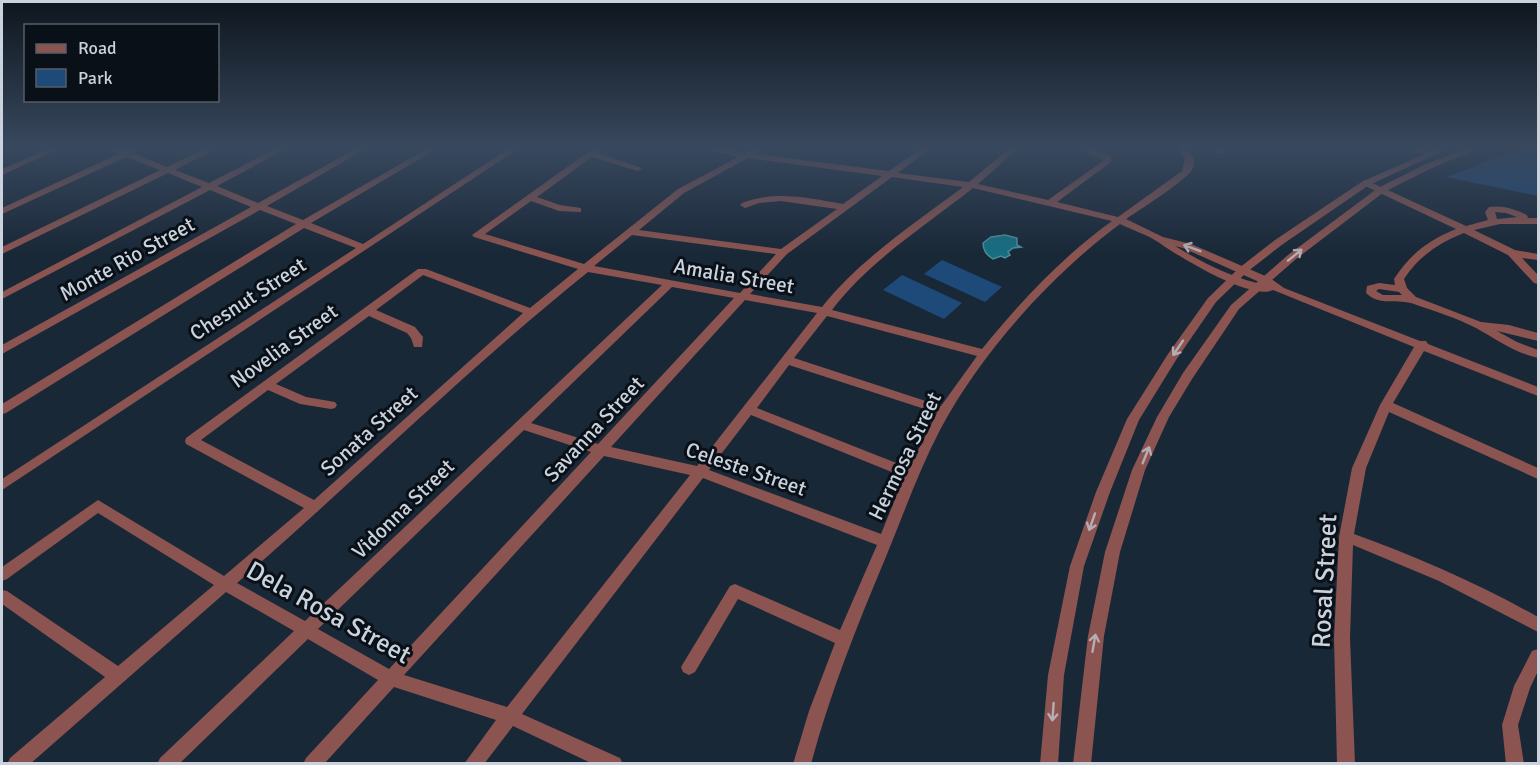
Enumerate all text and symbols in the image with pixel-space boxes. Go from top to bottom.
legend [24,24,219,102]
text: Road [78,37,117,59]
text: Park [78,67,113,89]
street label: Monte Rio Street [55,211,199,307]
one-way arrow [1183,242,1201,253]
one-way arrow [1287,249,1303,262]
street label: Chesnut Street [185,252,311,346]
street label: Amalia Street [672,253,796,299]
street label: Novelia Street [225,298,343,394]
one-way arrow [1172,339,1184,356]
street label: Savanna Street [538,371,650,487]
street label: Sonata Street [315,381,423,481]
street label: Hermosa Street [863,388,947,524]
street label: Celeste Street [682,436,810,502]
one-way arrow [1141,447,1152,465]
street label: Vidonna Street [346,454,460,564]
one-way arrow [1086,512,1097,531]
street label: Rosal Street [1306,513,1344,649]
street label: Dela Rosa Street [241,554,416,671]
one-way arrow [1089,633,1100,653]
one-way arrow [1047,702,1058,722]

